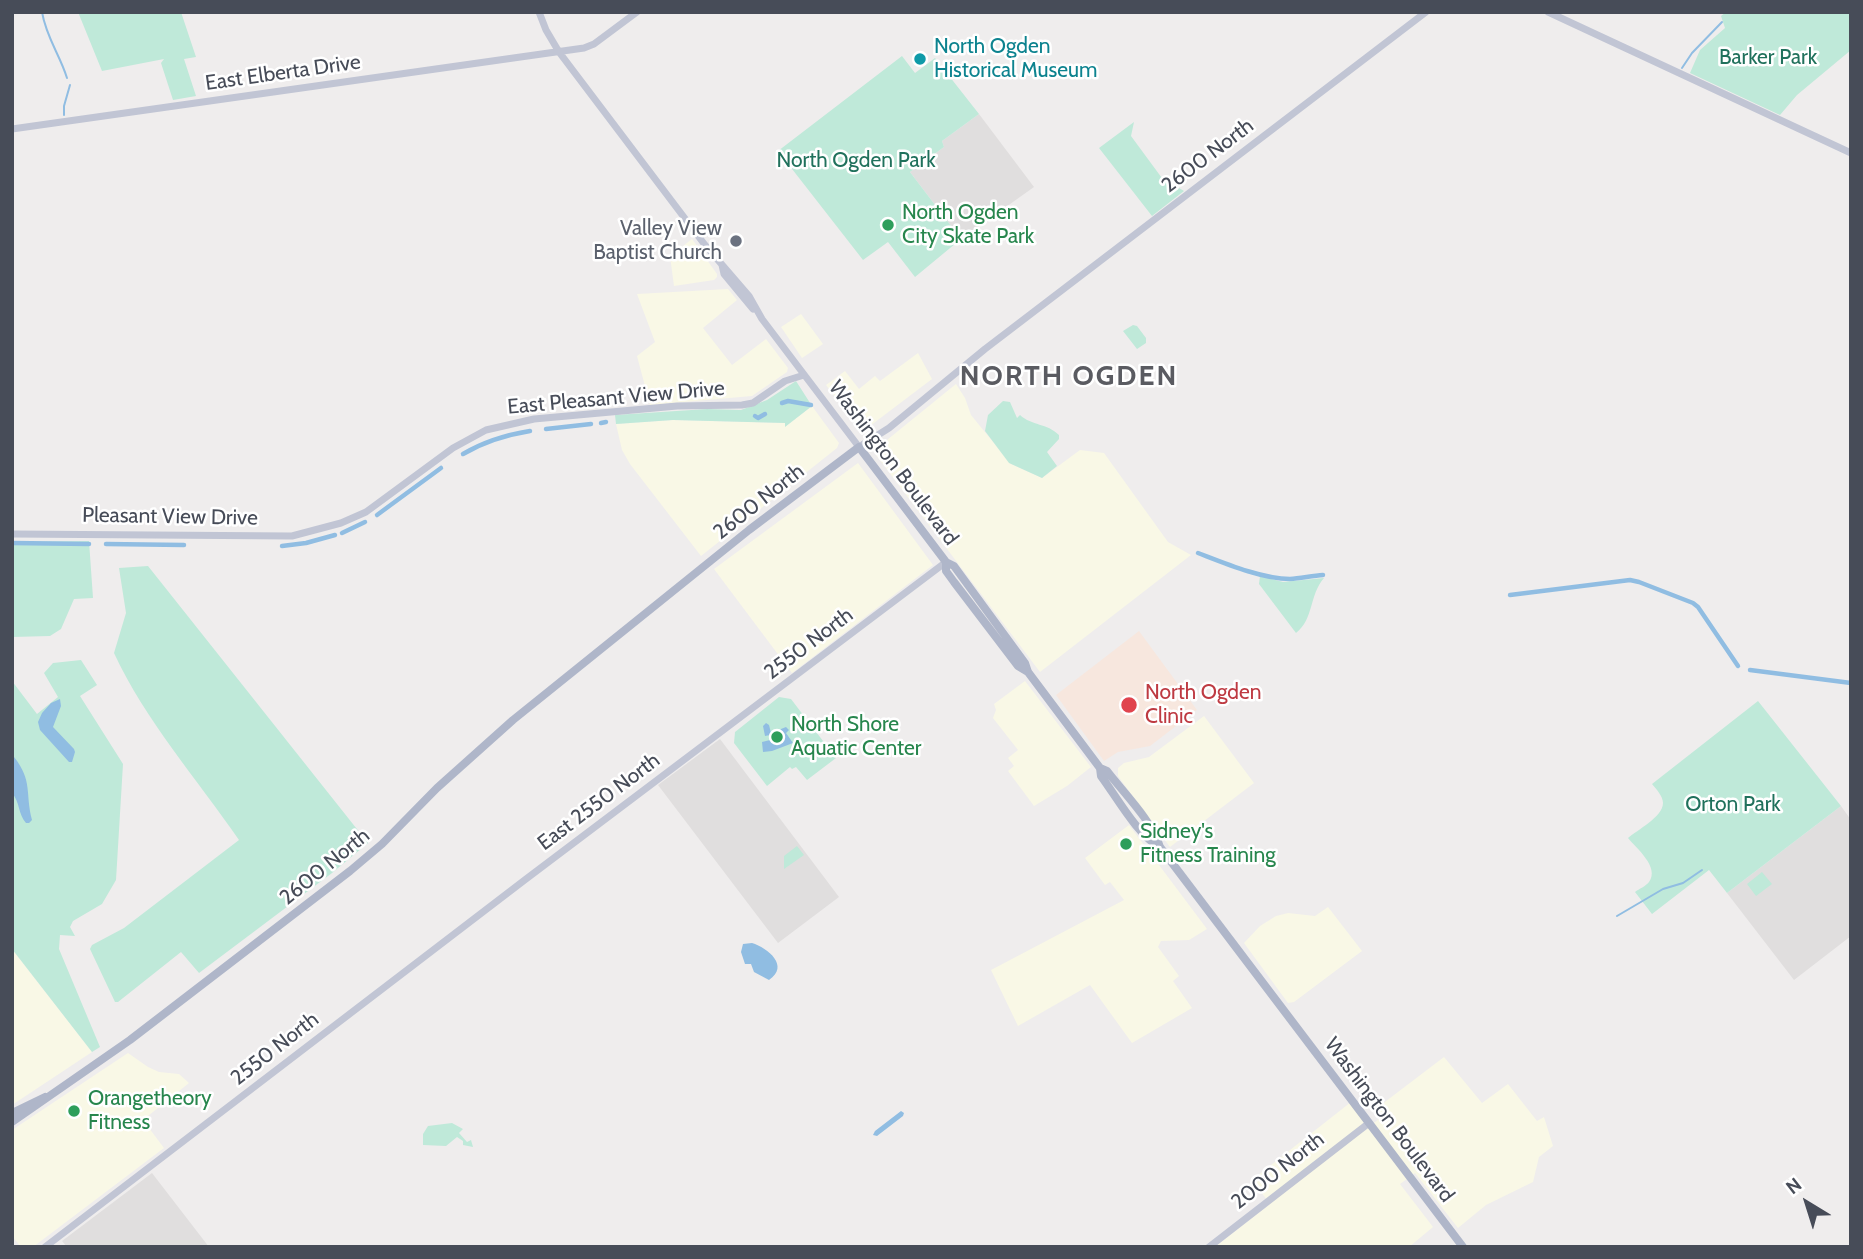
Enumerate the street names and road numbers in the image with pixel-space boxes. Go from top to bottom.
street label: East Elberta Drive [204,50,362,96]
street label: 2600 North [1157,113,1259,199]
street label: East Pleasant View Drive [506,376,726,420]
street label: Washington Boulevard [823,376,963,550]
street label: 2600 North [709,459,809,545]
street label: Pleasant View Drive [82,503,258,531]
street label: 2550 North [760,603,858,685]
street label: East 2550 North [533,748,665,856]
street label: 2600 North [275,823,375,911]
street label: 2550 North [226,1007,324,1091]
street label: Washington Boulevard [1319,1033,1459,1207]
street label: 2000 North [1227,1127,1329,1215]

